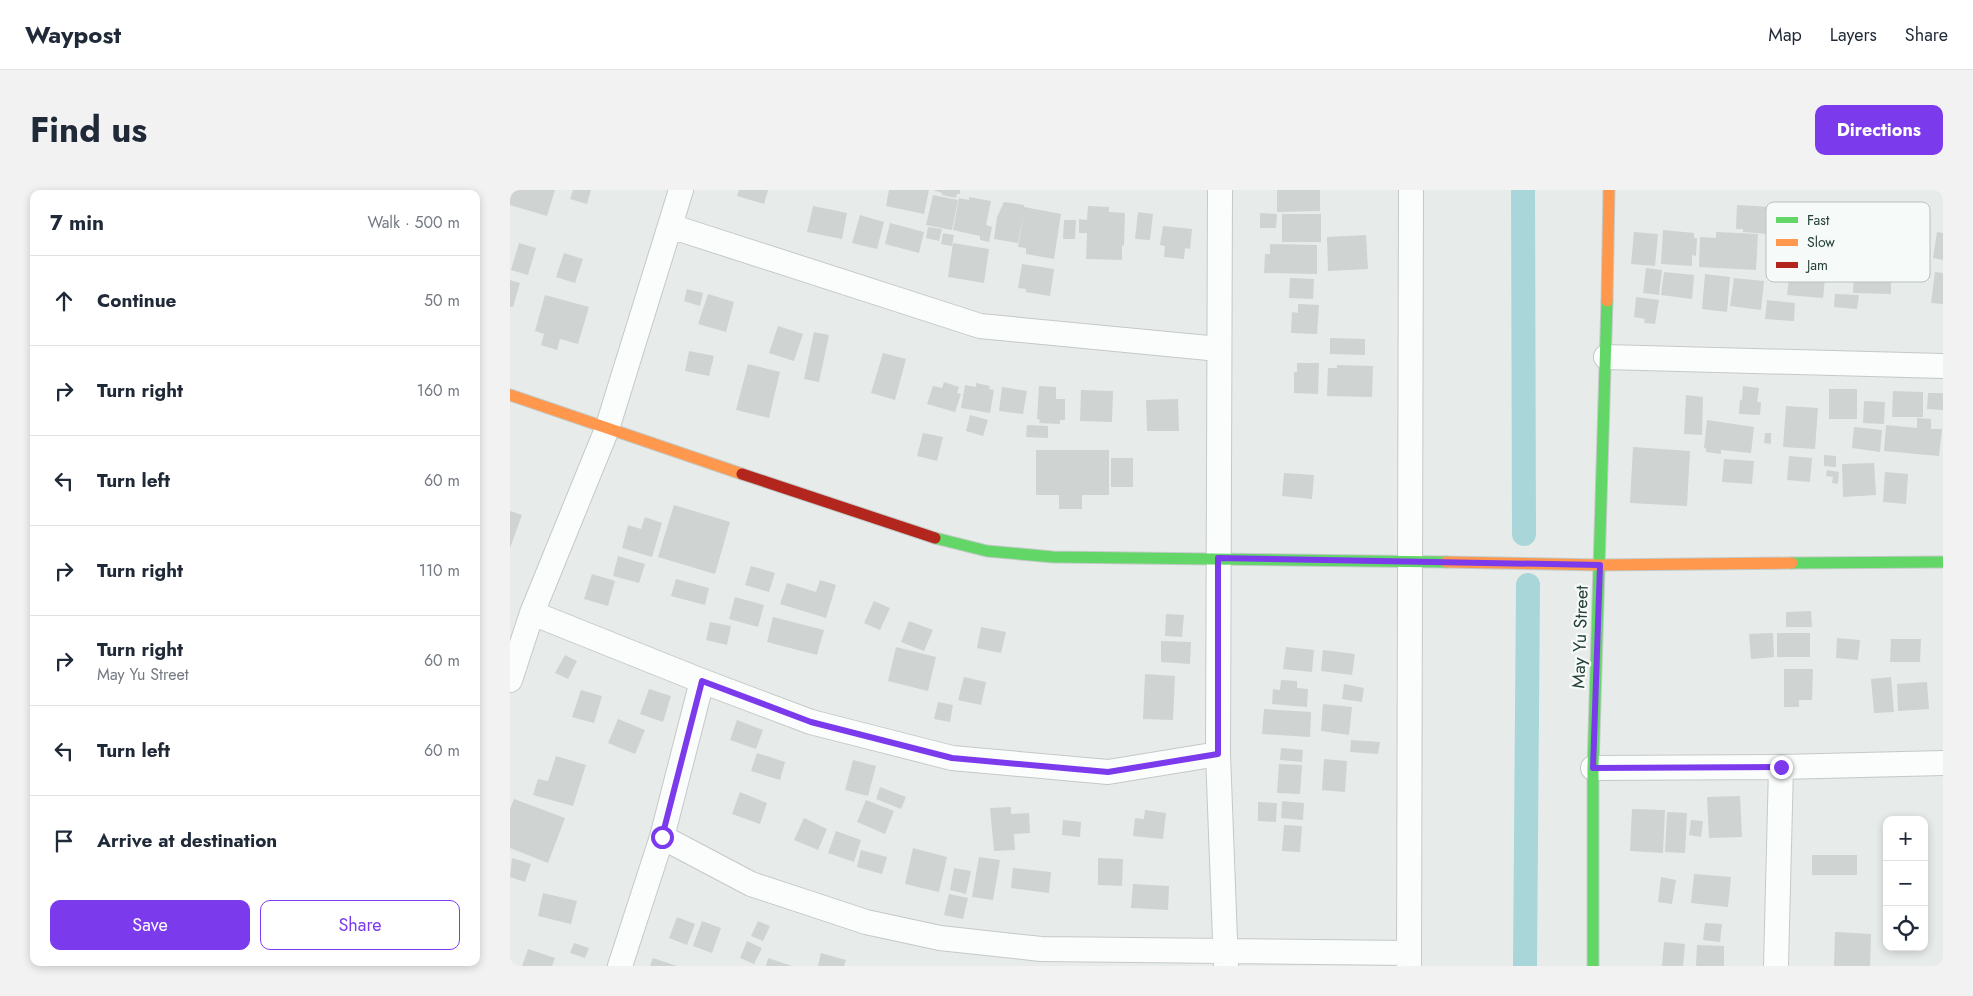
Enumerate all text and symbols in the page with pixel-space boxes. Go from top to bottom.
text: Waypost [25,17,121,52]
text: Map [1768,22,1802,48]
text: Layers [1830,22,1877,48]
text: Share [1905,22,1948,48]
text: Find us [30,105,147,155]
button: Directions [1815,105,1943,155]
legend [1766,202,1930,282]
text: 7 min [50,208,104,238]
text: Fast [1807,210,1830,230]
text: Walk · 500 m [367,211,460,234]
text: Slow [1807,232,1835,252]
text: Jam [1805,255,1828,275]
icon: ahead [50,287,78,315]
text: Continue [97,287,176,314]
text: 50 m [424,289,460,312]
icon: right [50,377,78,405]
text: Turn right [97,377,183,404]
text: 160 m [417,379,460,402]
icon: left [50,467,78,495]
text: Turn left [97,467,170,494]
text: 60 m [424,469,460,492]
icon: right [50,557,78,585]
text: Turn right [97,557,183,584]
text: 110 m [419,559,460,582]
street label: May Yu Street [1565,584,1595,689]
text: Turn right [97,636,183,663]
icon: right [50,647,78,675]
text: 60 m [424,649,460,672]
text: May Yu Street [97,663,189,686]
icon: left [50,737,78,765]
text: Turn left [97,737,170,764]
text: 60 m [424,739,460,762]
route end [1770,756,1793,779]
map controls [1883,816,1928,951]
button: + [1883,816,1928,861]
route start [651,826,674,849]
icon: arrive [50,827,78,855]
text: Arrive at destination [97,827,277,854]
button: − [1883,861,1928,906]
button: Save [50,900,250,950]
button: Share [260,900,460,950]
button: locate [1883,906,1928,951]

